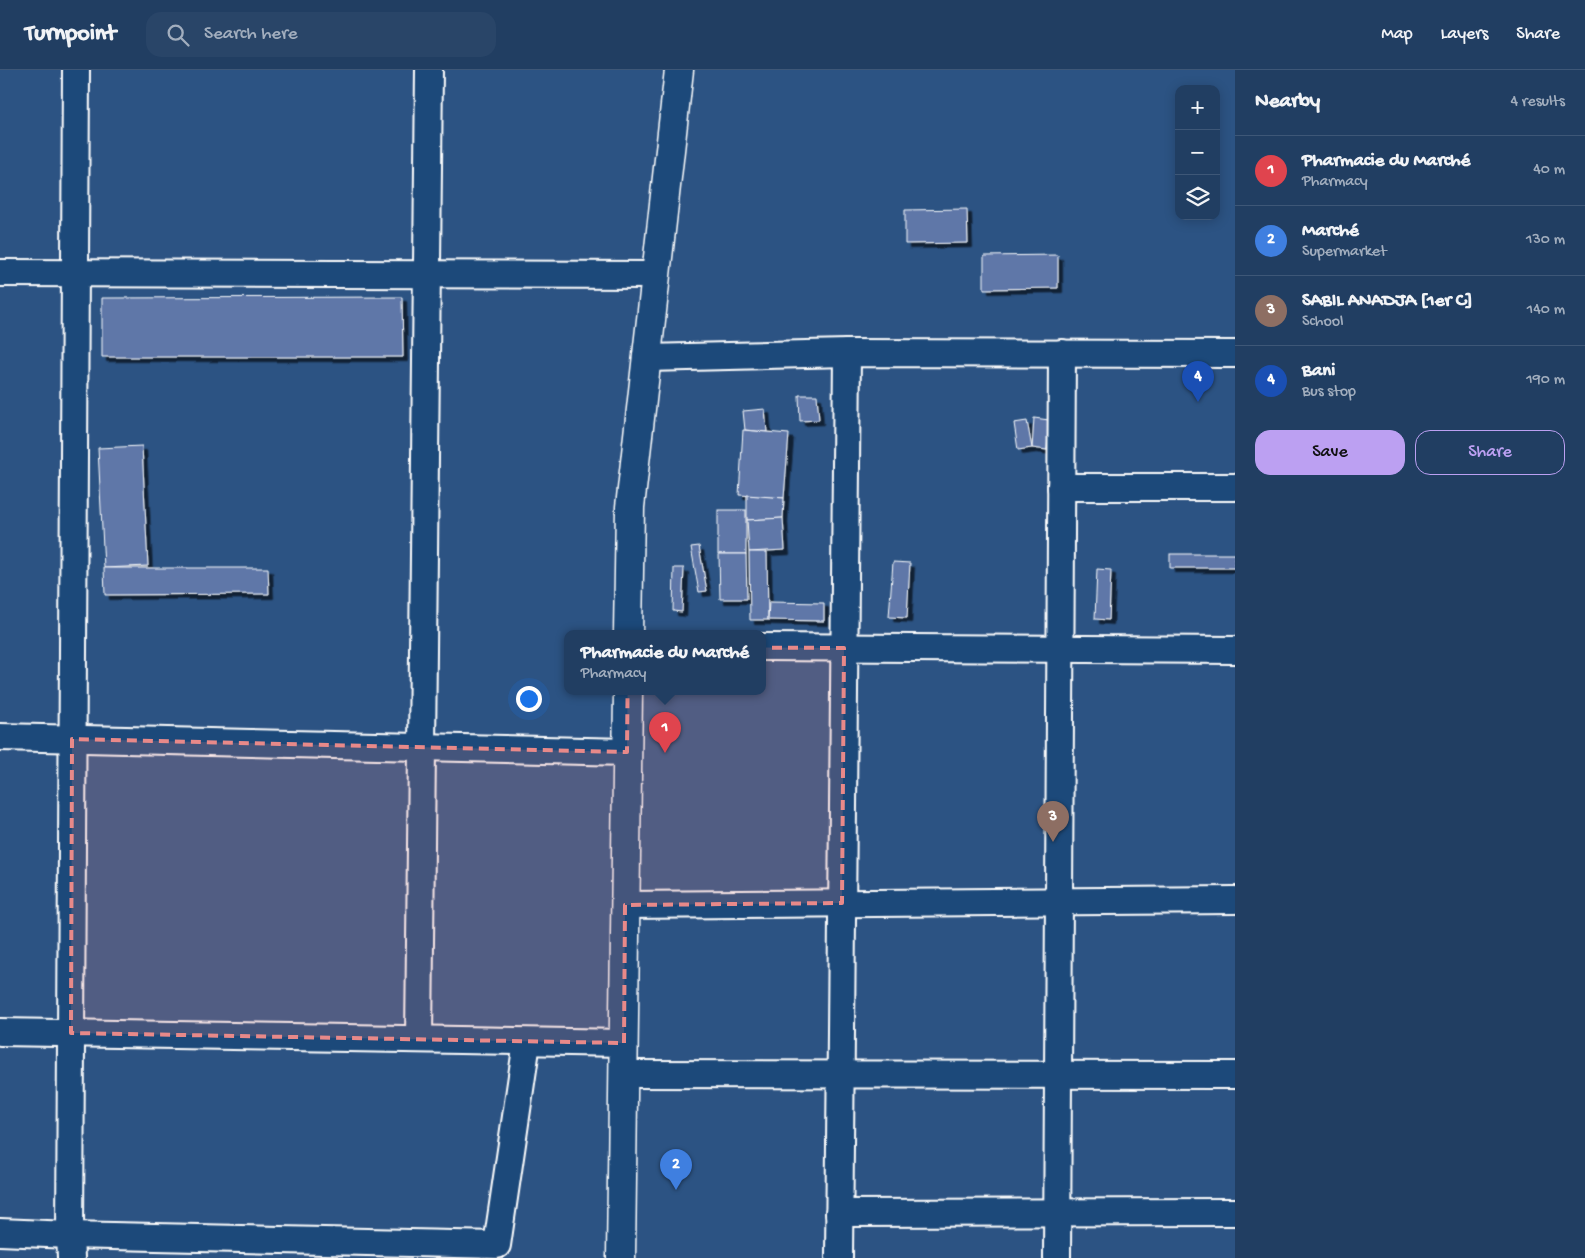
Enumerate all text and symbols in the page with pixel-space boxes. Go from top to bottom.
search box [146,12,496,57]
text: Turnpoint [25,20,116,49]
icon: search [164,21,192,49]
text: Search here [204,23,298,46]
text: Map [1381,24,1413,45]
text: Layers [1441,24,1488,45]
text: Share [1516,24,1560,45]
map controls [1175,85,1220,220]
button: + [1175,85,1220,130]
text: Nearby [1255,90,1320,115]
text: 4 results [1510,93,1565,112]
button: − [1175,130,1220,175]
text: Pharmacie du Marché [1302,150,1470,173]
text: 1 [1268,161,1274,180]
text: 40 m [1533,161,1565,180]
text: Pharmacy [1302,173,1368,192]
button: layers [1175,175,1220,220]
text: Marché [1302,220,1359,243]
text: 2 [1267,231,1275,250]
text: 130 m [1526,231,1565,250]
text: Supermarket [1302,243,1387,262]
text: SABIL ANADJA [1er C] [1302,290,1473,313]
text: 3 [1267,301,1275,320]
text: 140 m [1527,301,1565,320]
text: School [1302,313,1344,332]
text: Bani [1302,360,1335,383]
pin: 4 [1182,361,1214,402]
text: 4 [1267,371,1275,390]
text: 190 m [1526,371,1565,390]
text: Bus stop [1302,383,1356,402]
button: Save [1255,430,1405,475]
button: Share [1415,430,1565,475]
popup [564,630,766,695]
text: Pharmacie du Marché [581,642,749,665]
text: Pharmacy [581,665,646,684]
your location [516,686,542,712]
pin: 1 [649,712,681,753]
pin: 3 [1037,801,1069,842]
pin: 2 [660,1149,692,1190]

